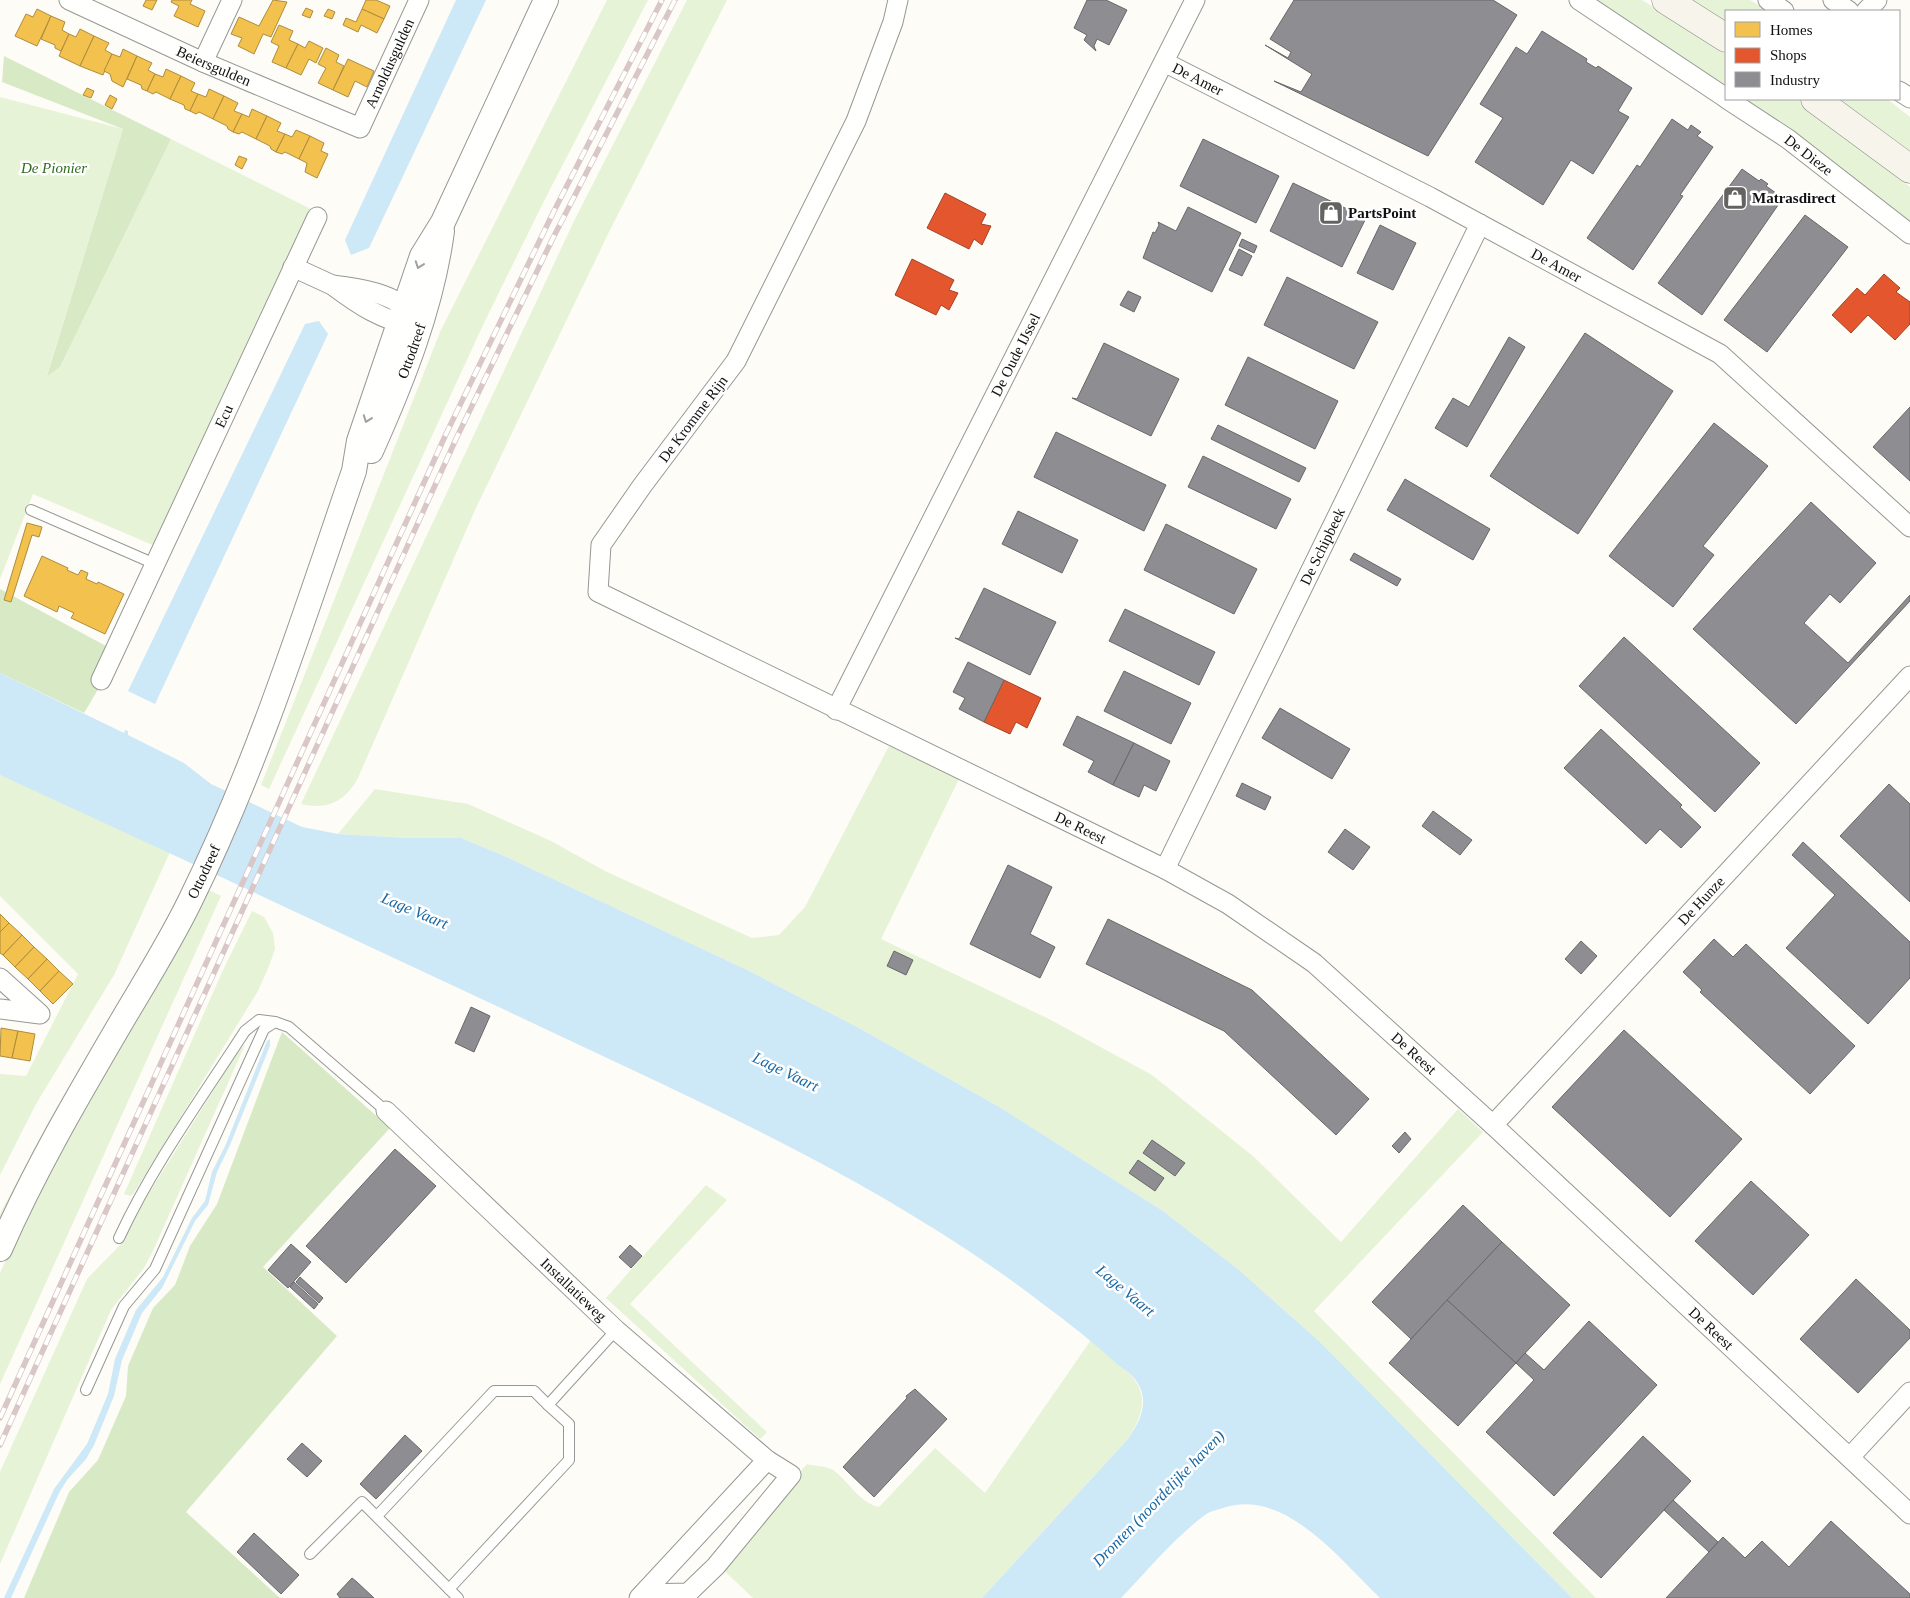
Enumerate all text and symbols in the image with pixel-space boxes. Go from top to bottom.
legend [1725,10,1900,100]
street label: Arnoldusgulden [362,16,417,111]
text: Homes [1770,22,1813,38]
street label: Beiersgulden [174,43,254,89]
text: Shops [1770,47,1807,63]
street label: De Amer [1170,60,1226,99]
text: Industry [1770,72,1820,88]
street label: De Dieze [1781,131,1836,179]
park label: De Pionier [20,160,87,176]
shop icon: Matrasdirect [1722,185,1748,211]
place label: Matrasdirect [1752,190,1836,206]
shop icon: PartsPoint [1318,200,1344,226]
place label: PartsPoint [1348,205,1416,221]
street label: De Amer [1529,245,1584,285]
one-way arrow [415,260,425,268]
street label: De Oude IJssel [988,311,1043,399]
street label: Ottodreef [394,321,429,381]
street label: De Kromme Rijn [655,372,731,465]
street label: Ecu [212,402,236,430]
one-way arrow [363,414,373,422]
street label: De Schipbeek [1297,505,1348,588]
street label: De Reest [1053,809,1109,847]
street label: Ottodreef [184,842,223,901]
street label: De Hunze [1675,873,1728,928]
water label: Lage Vaart [378,888,451,933]
street label: De Reest [1388,1029,1440,1078]
water label: Lage Vaart [749,1048,822,1096]
street label: Installatieweg [538,1255,610,1325]
water label: Lage Vaart [1092,1261,1159,1321]
street label: De Reest [1686,1304,1737,1353]
water label: Dronten (noordelijke haven) [1088,1427,1228,1571]

